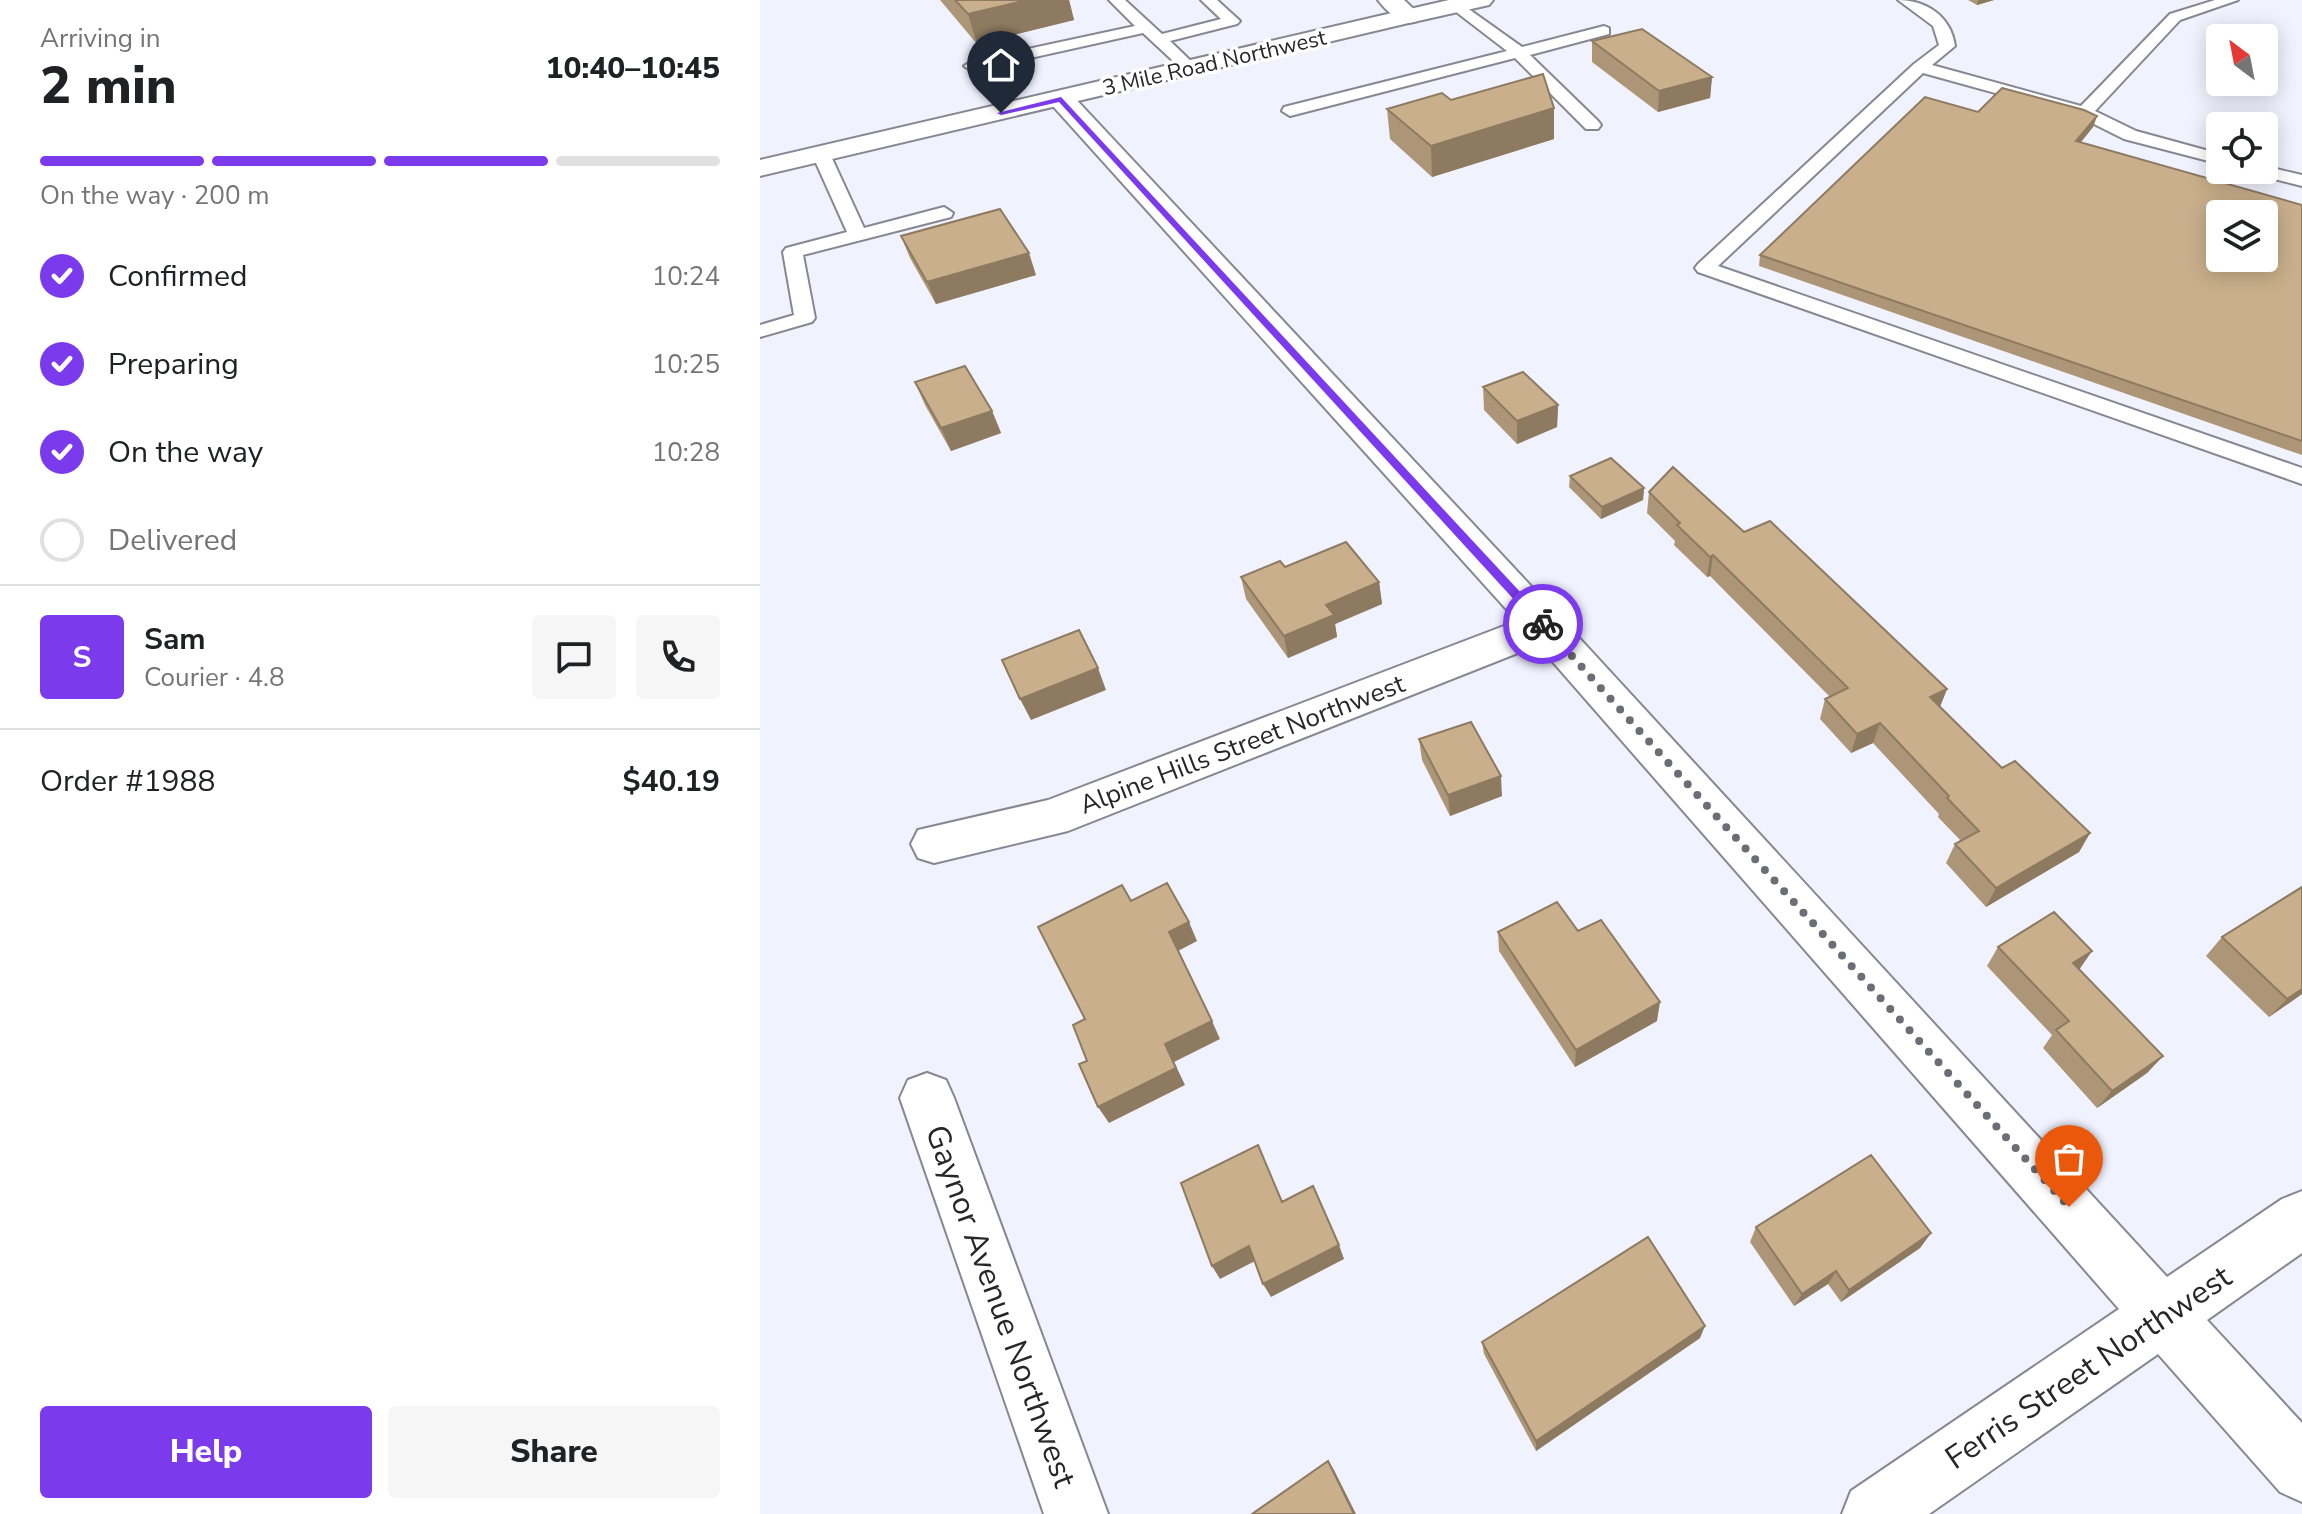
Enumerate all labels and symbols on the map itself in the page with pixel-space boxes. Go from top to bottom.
street label: 3 Mile Road Northwest [1099,23,1329,103]
north arrow [2206,24,2278,96]
pin [967,31,1035,113]
courier [1503,584,1583,664]
street label: Alpine Hills Street Northwest [1075,666,1411,823]
street label: Gaynor Avenue Northwest [915,1119,1086,1494]
pin [2035,1125,2103,1207]
street label: Ferris Street Northwest [1937,1255,2240,1479]

